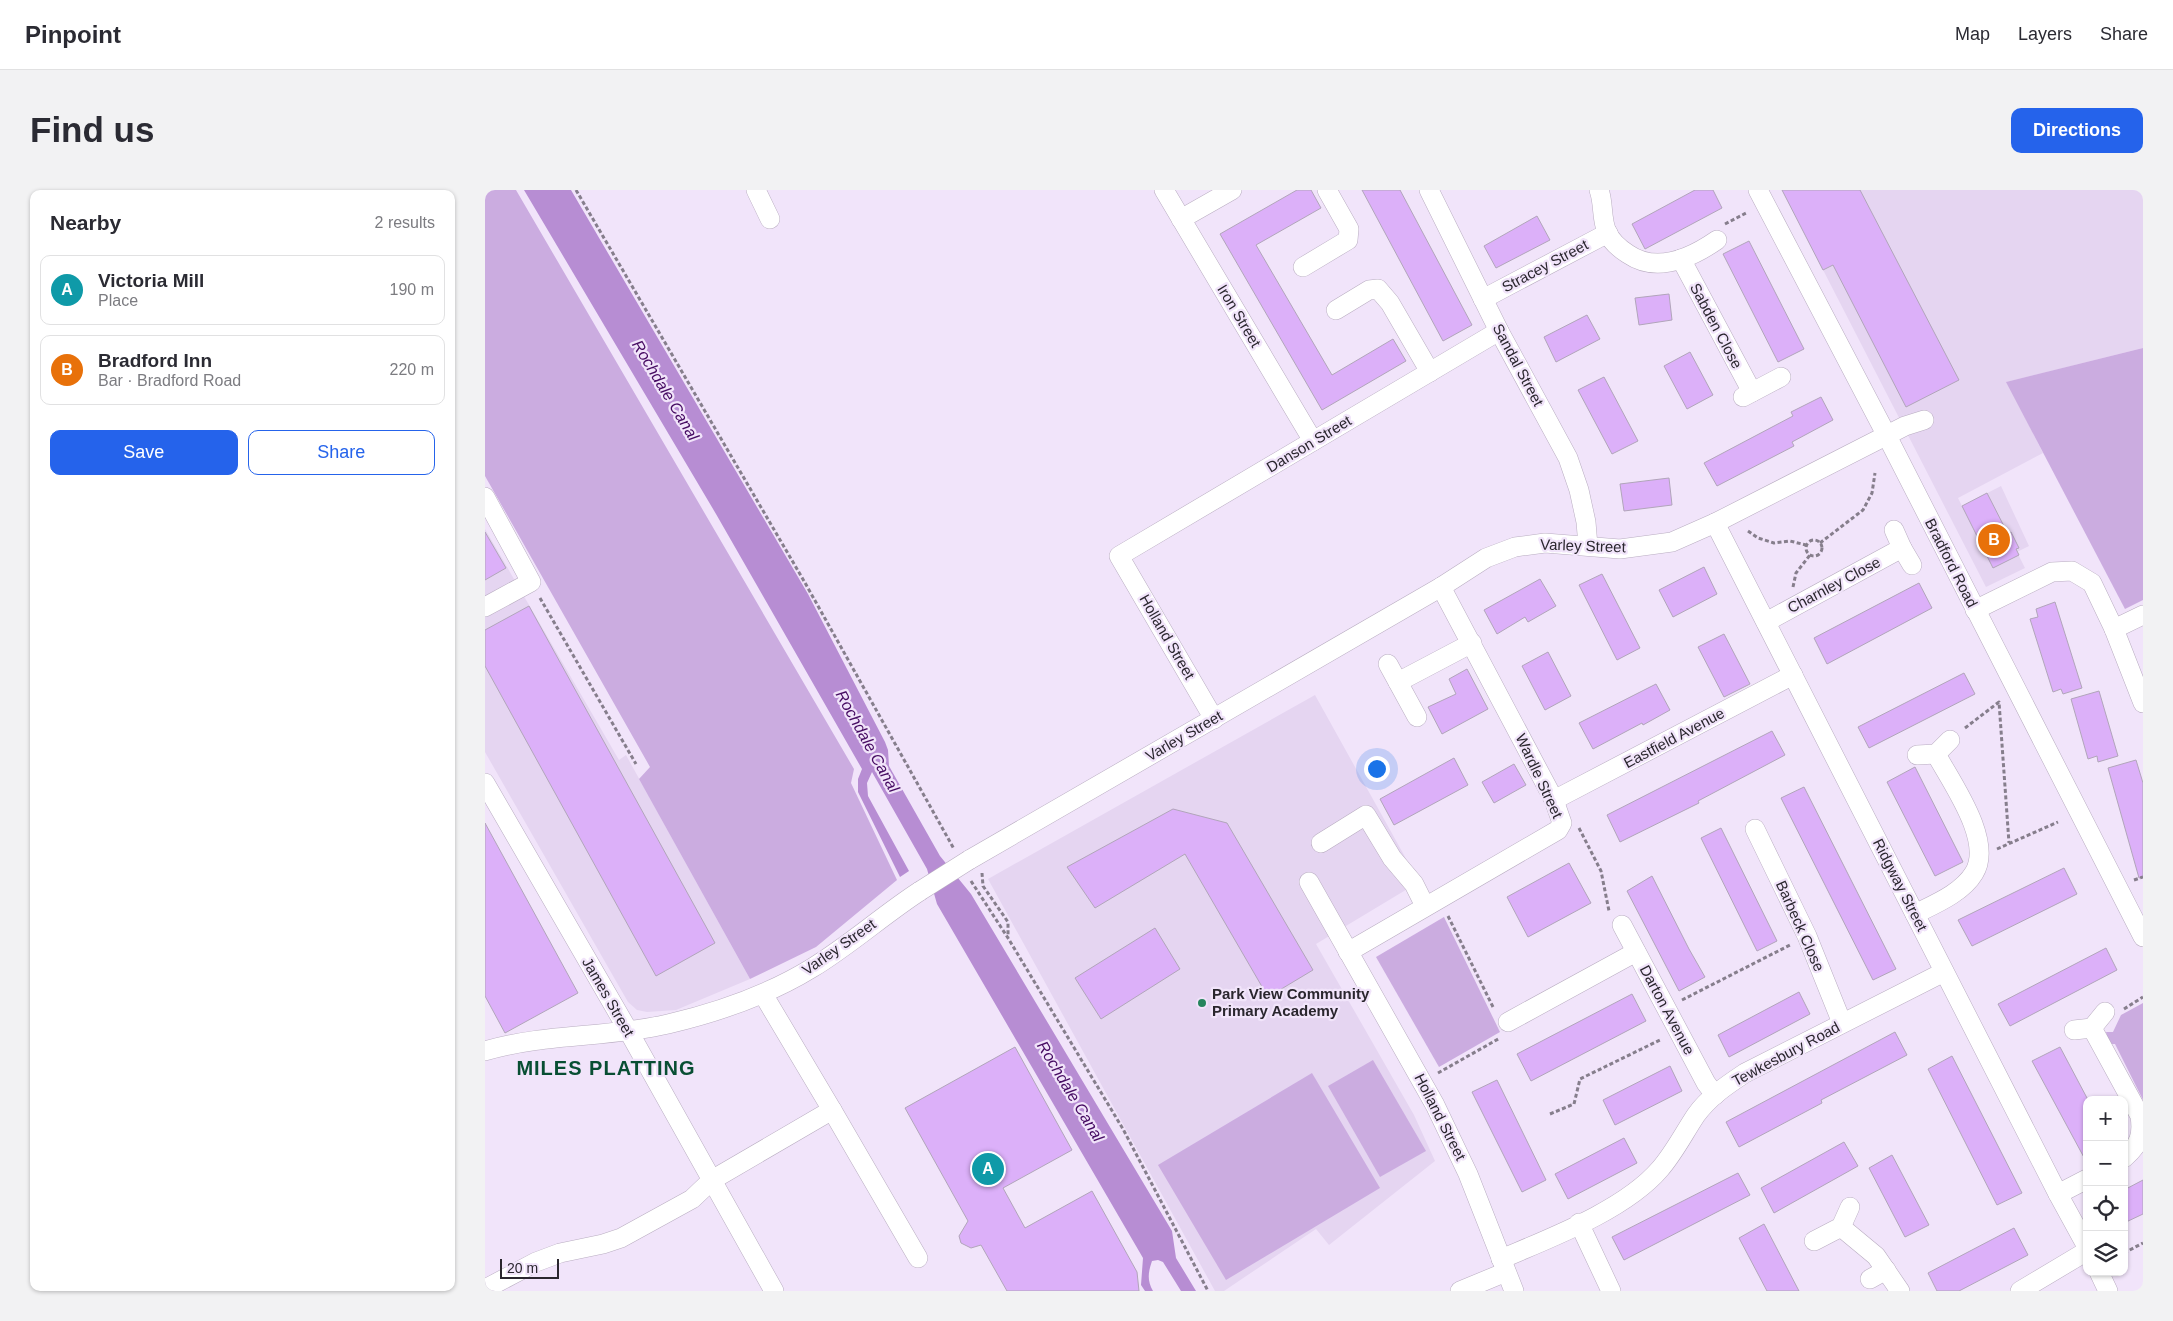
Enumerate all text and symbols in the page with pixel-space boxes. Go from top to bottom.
text: Pinpoint [25,21,121,48]
text: Map [1955,24,1990,44]
text: Layers [2018,24,2072,44]
text: Share [2100,24,2148,44]
button: Directions [2011,108,2143,153]
text: Find us [30,110,154,149]
text: Nearby [50,211,121,234]
text: 2 results [375,214,435,231]
street label: Stracey Street [1499,235,1591,295]
text: Victoria Mill [98,270,204,291]
street label: Sabden Close [1687,280,1746,371]
text: A [61,281,73,298]
text: 190 m [390,281,434,298]
street label: Iron Street [1214,281,1265,351]
text: Place [98,292,138,309]
street label: Sandal Street [1490,321,1548,410]
water label: Rochdale Canal [629,337,702,444]
text: Bradford Inn [98,350,212,371]
text: B [61,361,73,378]
text: 220 m [390,361,434,378]
text: Bar · Bradford Road [98,372,241,389]
street label: Danson Street [1263,411,1355,476]
button: Save [50,430,238,475]
button: Share [248,430,435,475]
street label: Bradford Road [1922,515,1981,610]
pin: B [1978,521,2010,559]
street label: Varley Street [1540,536,1627,556]
street label: Charnley Close [1785,553,1883,616]
street label: Holland Street [1136,591,1199,683]
water label: Rochdale Canal [833,687,903,796]
street label: Eastfield Avenue [1621,704,1727,771]
street label: Varley Street [1142,706,1226,764]
street label: Wardle Street [1512,731,1567,821]
your location [1364,756,1390,782]
street label: Ridgway Street [1870,836,1931,935]
street label: Barbeck Close [1773,878,1828,974]
street label: Varley Street [799,915,879,978]
street label: James Street [579,954,638,1040]
street label: Darton Avenue [1637,962,1698,1057]
place label: Park View Community Primary Academy [1212,985,1370,1019]
marker: Park View Community Primary Academy [1196,997,1208,1009]
street label: Tewkesbury Road [1729,1018,1842,1089]
water label: Rochdale Canal [1034,1038,1107,1145]
district label: MILES PLATTING [516,1057,696,1079]
street label: Holland Street [1411,1071,1470,1164]
map controls [2083,1096,2128,1276]
button: + [2083,1096,2128,1141]
button: − [2083,1141,2128,1186]
pin: A [972,1150,1004,1188]
button: locate [2083,1186,2128,1231]
button: layers [2083,1231,2128,1276]
scale bar [500,1256,559,1279]
text: 20 m [507,1260,538,1276]

